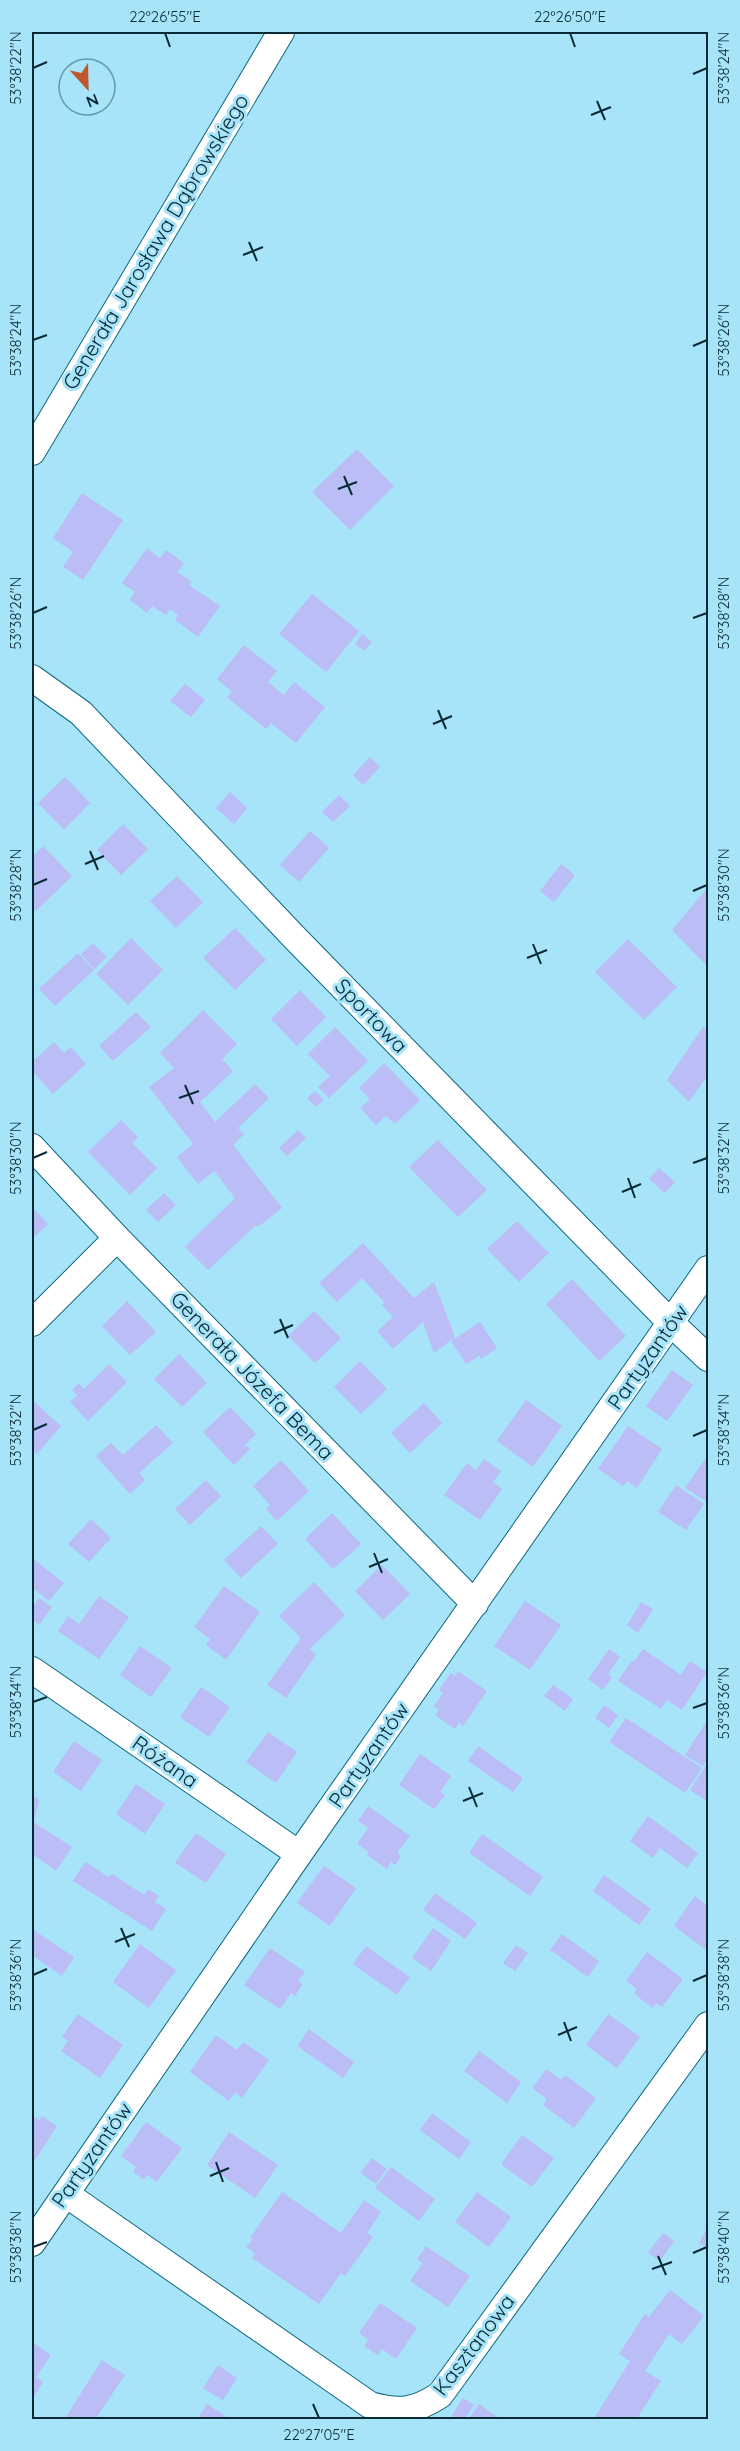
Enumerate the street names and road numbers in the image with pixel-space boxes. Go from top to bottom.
street label: Generała Jarosława Dąbrowskiego [56,89,254,394]
street label: Sportowa [330,973,414,1058]
street label: Generała Józefa Bema [166,1286,340,1465]
street label: Partyzantów [601,1299,693,1414]
street label: Partyzantów [322,1697,414,1812]
street label: Różana [128,1729,204,1793]
street label: Partyzantów [45,2097,137,2212]
street label: Kasztanowa [427,2289,520,2400]

